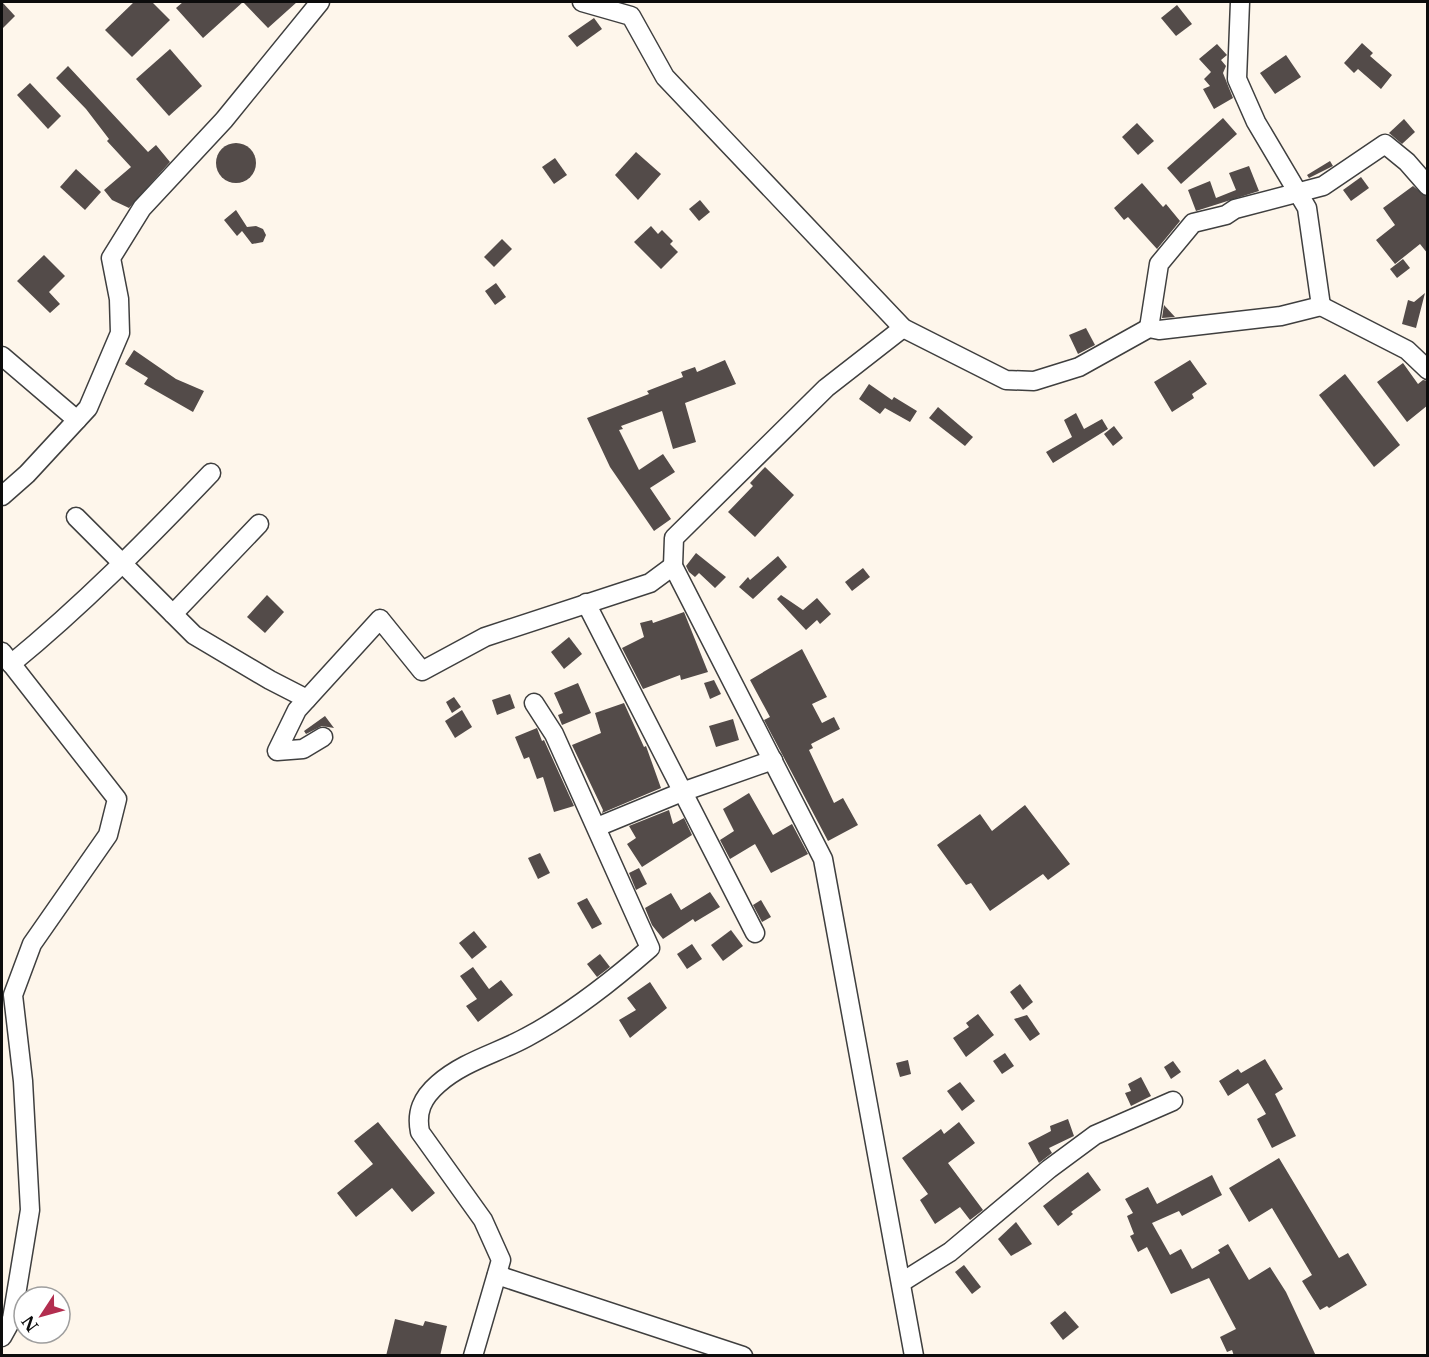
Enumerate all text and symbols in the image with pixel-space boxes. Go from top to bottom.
north arrow [12,1285,72,1345]
text: N [17,1312,42,1336]

